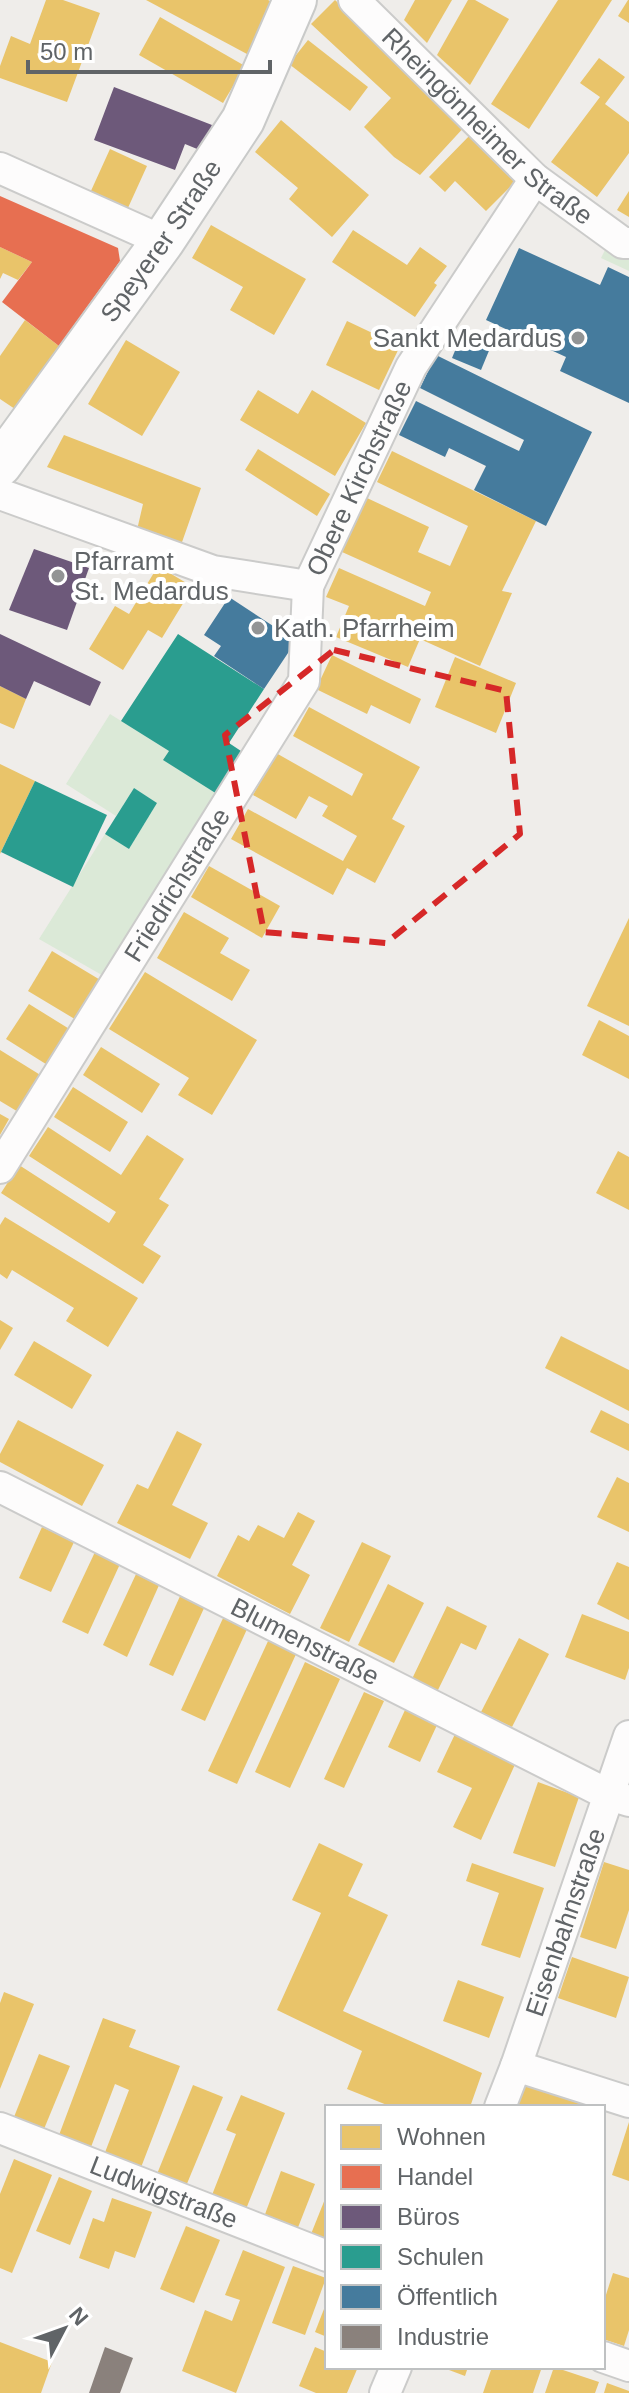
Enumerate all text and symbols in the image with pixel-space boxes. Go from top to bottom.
street label: Rheingönheimer Straße [376,22,598,231]
scale bar [28,24,270,74]
text: 50 m [40,38,93,65]
street label: Speyerer Straße [94,154,228,328]
place label: Sankt Medardus [373,323,562,353]
marker: Sankt Medardus [569,329,587,347]
street label: Obere Kirchstraße [300,375,418,581]
place label: Pfarramt St. Medardus [74,546,229,606]
marker: Pfarramt St. Medardus [49,567,67,585]
place label: Kath. Pfarrheim [274,613,455,643]
marker: Kath. Pfarrheim [249,619,267,637]
street label: Friedrichstraße [118,803,236,967]
street label: Blumenstraße [226,1591,384,1691]
street label: Eisenbahnstraße [519,1824,611,2020]
legend [325,2105,605,2369]
text: Wohnen [397,2123,486,2150]
street label: Ludwigstraße [86,2150,242,2235]
text: Handel [397,2163,473,2190]
text: Büros [397,2203,460,2230]
text: Schulen [397,2243,484,2270]
text: Öffentlich [397,2283,498,2310]
north arrow [24,2289,104,2369]
text: N [64,2302,93,2330]
text: Industrie [397,2323,489,2350]

